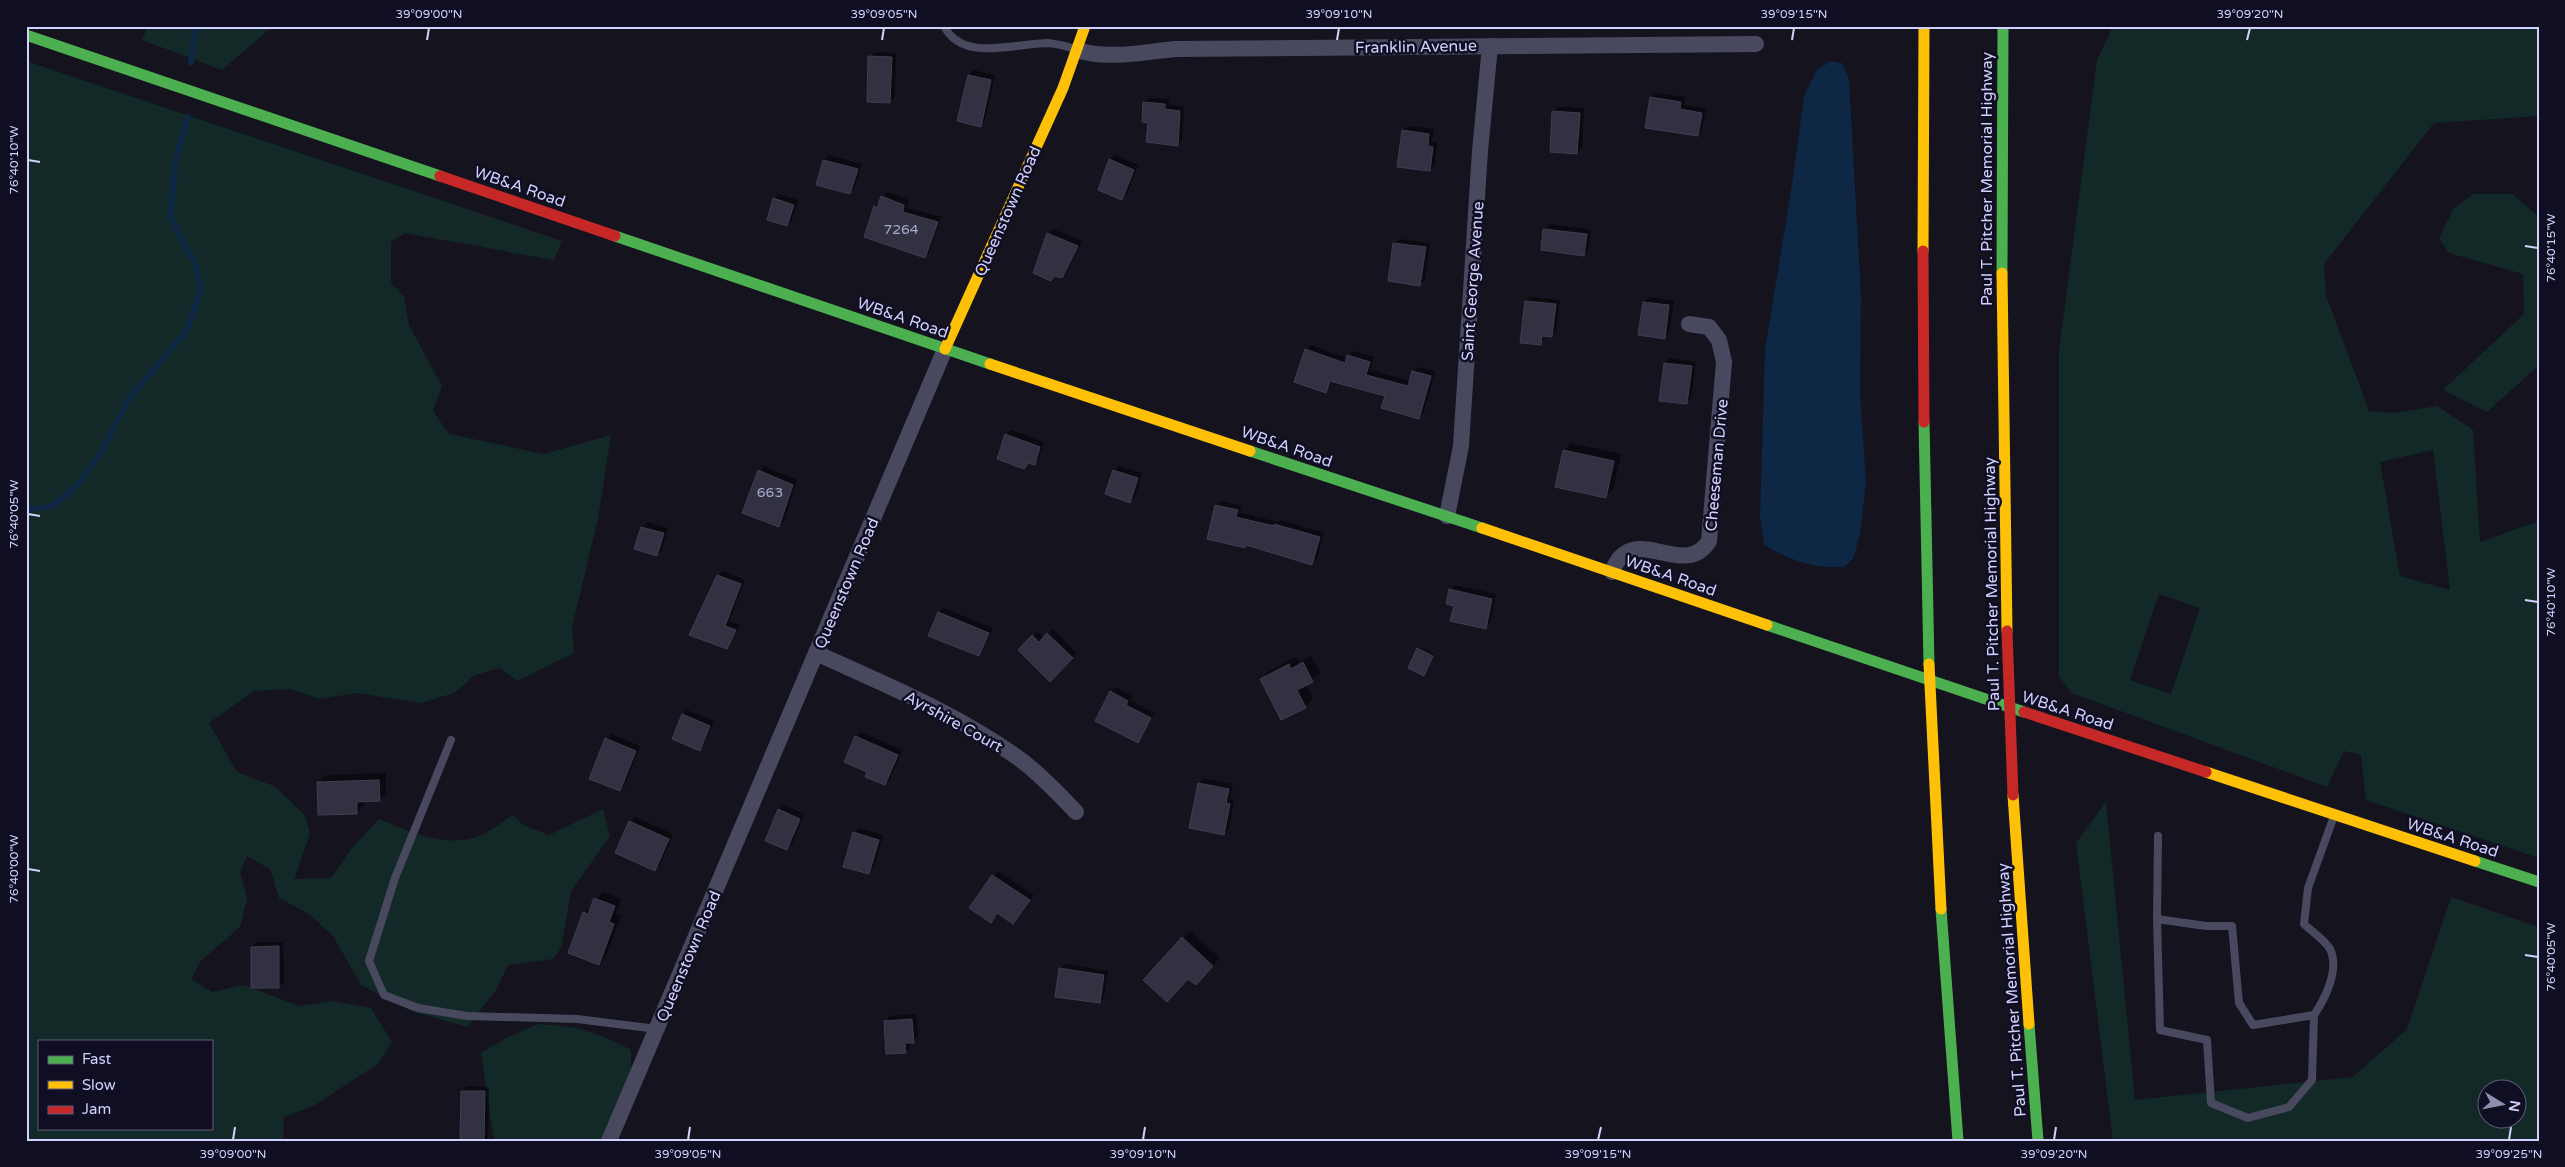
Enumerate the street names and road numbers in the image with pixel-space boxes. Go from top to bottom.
street label: Franklin Avenue [1355,36,1477,58]
street label: Paul T. Pitcher Memorial Highway [1977,51,1997,306]
street label: Queenstown Road [970,143,1046,280]
street label: WB&A Road [471,162,568,212]
street label: Saint George Avenue [1457,201,1489,362]
street label: WB&A Road [854,293,951,343]
street label: Cheeseman Drive [1701,398,1733,532]
street label: WB&A Road [1238,422,1335,472]
street label: Paul T. Pitcher Memorial Highway [1980,456,2004,711]
street label: Queenstown Road [810,515,884,652]
street label: WB&A Road [1622,551,1719,601]
street label: Ayrshire Court [901,687,1006,757]
street label: WB&A Road [2019,687,2116,735]
street label: WB&A Road [2404,814,2501,862]
street label: Paul T. Pitcher Memorial Highway [1993,862,2031,1117]
street label: Queenstown Road [652,888,726,1025]

